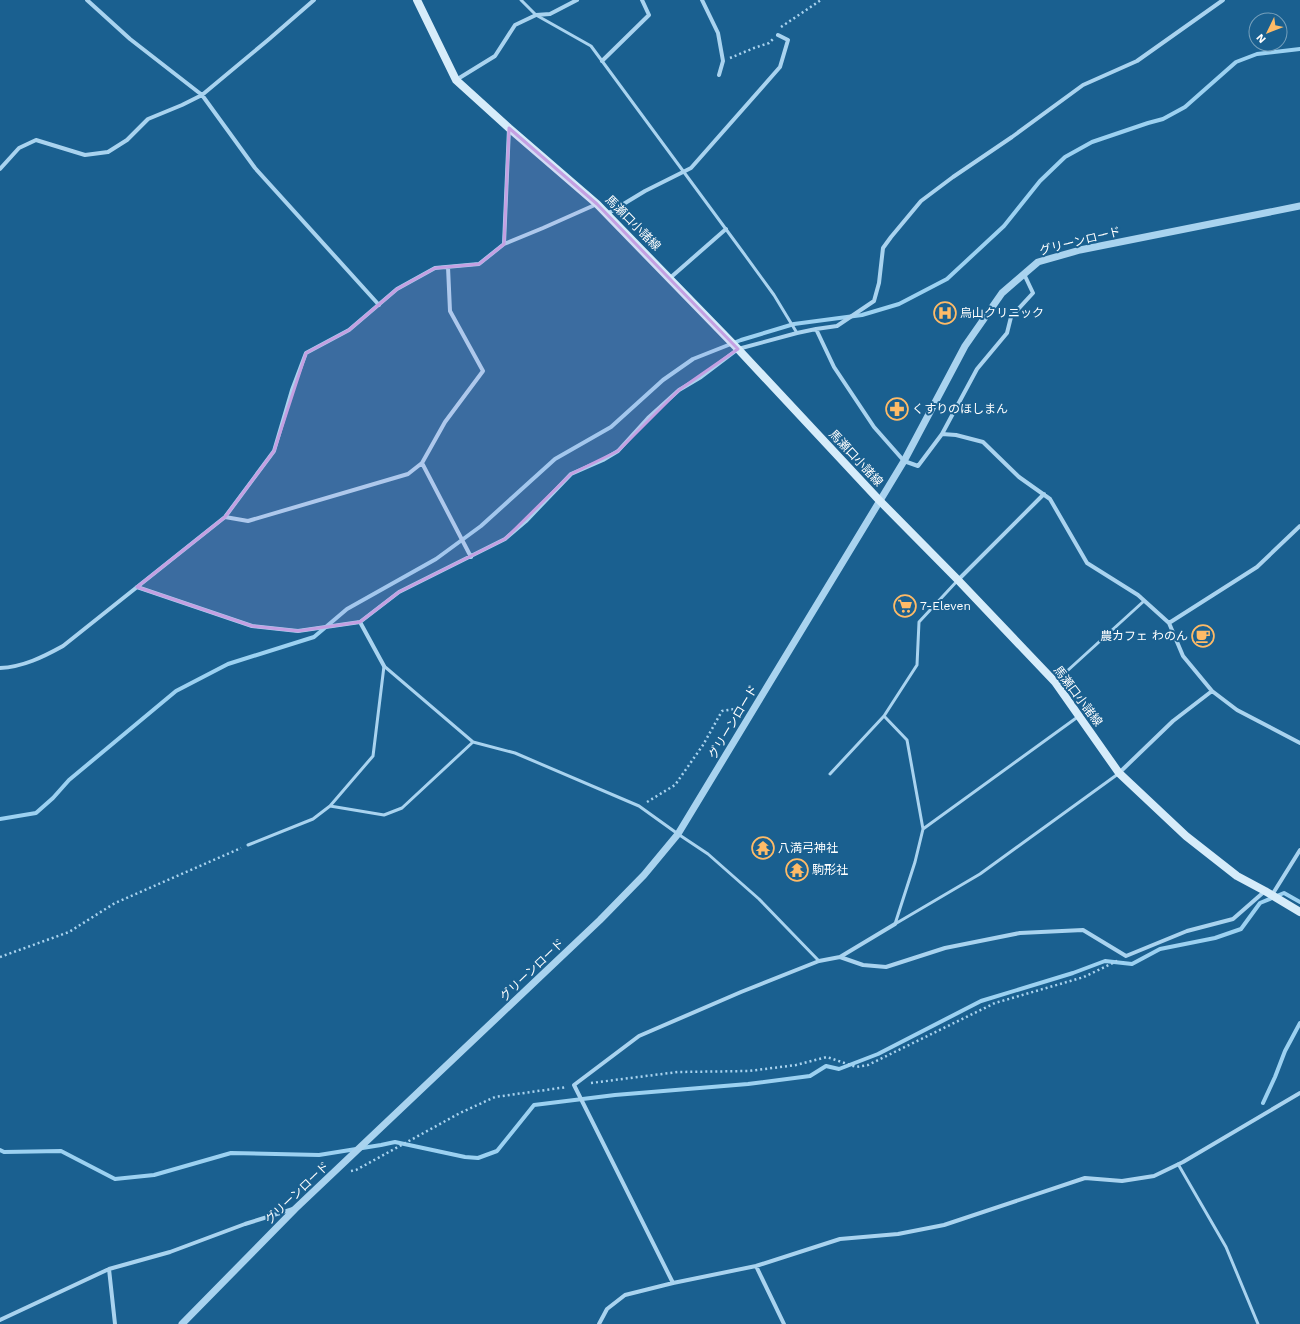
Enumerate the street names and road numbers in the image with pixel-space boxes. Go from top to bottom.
street label: 馬瀬口小諸線 [603,193,663,253]
street label: グリーンロード [1038,224,1122,258]
street label: 馬瀬口小諸線 [826,427,886,489]
street label: 馬瀬口小諸線 [1051,663,1105,729]
street label: グリーンロード [706,683,760,761]
street label: グリーンロード [497,936,567,1004]
street label: グリーンロード [262,1159,332,1227]

